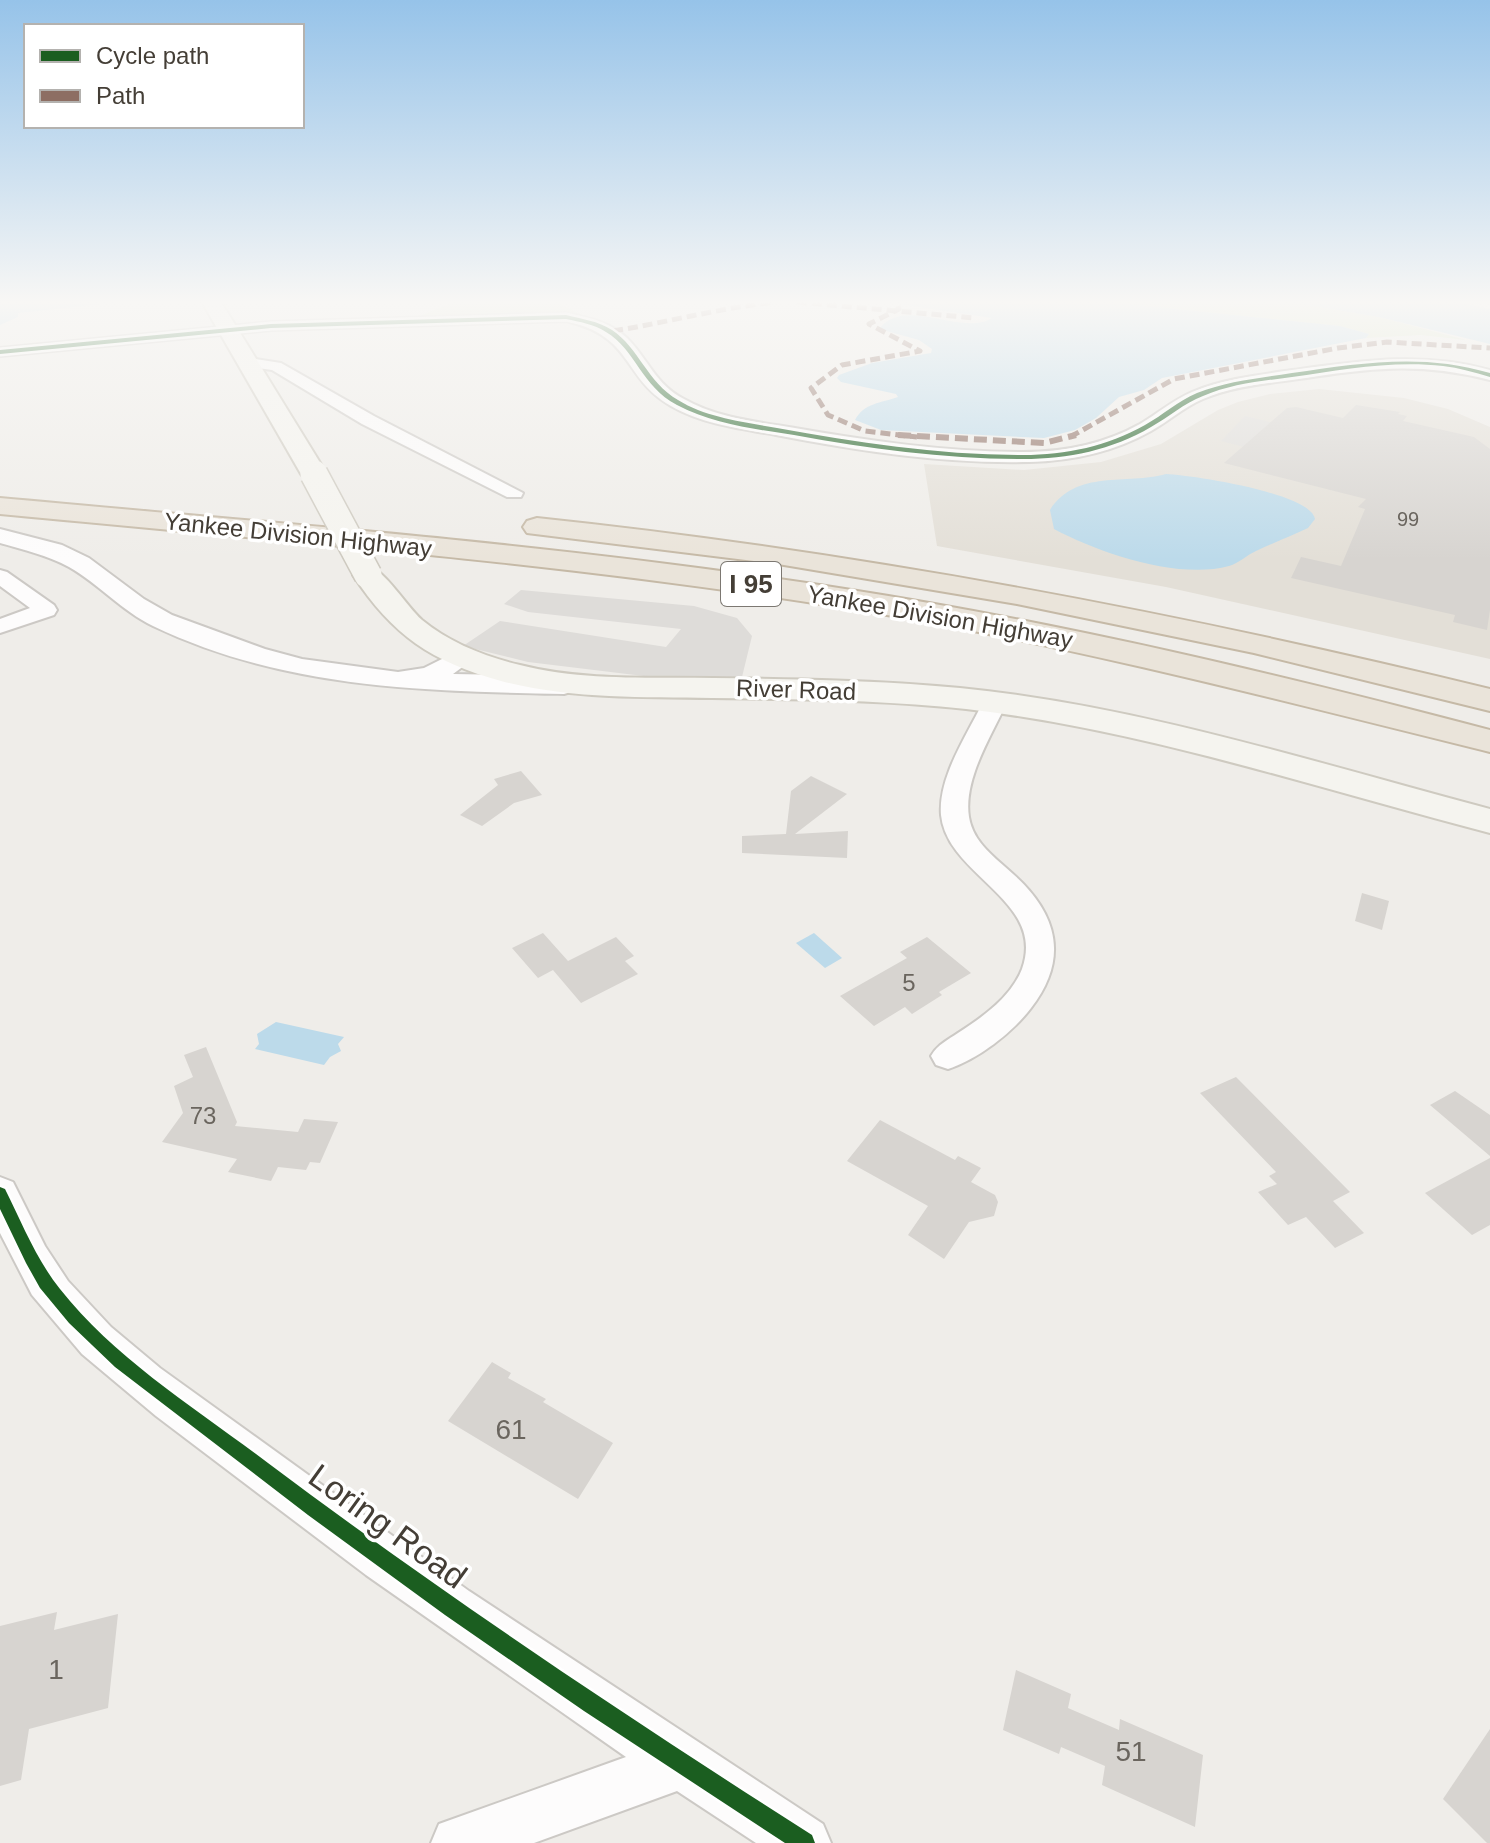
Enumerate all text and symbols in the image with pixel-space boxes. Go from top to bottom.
legend [24,24,304,128]
text: Cycle path [96,42,209,69]
text: Path [96,82,145,109]
street label: Yankee Division Highway [163,507,433,562]
house number: 99 [1397,508,1419,530]
road number: I 95 [721,562,781,606]
street label: Yankee Division Highway [805,580,1075,653]
street label: River Road [736,674,856,705]
house number: 5 [902,969,916,996]
house number: 73 [190,1102,216,1129]
house number: 61 [495,1414,527,1445]
street label: Loring Road [302,1456,474,1596]
house number: 1 [48,1654,64,1685]
house number: 51 [1115,1736,1147,1767]

